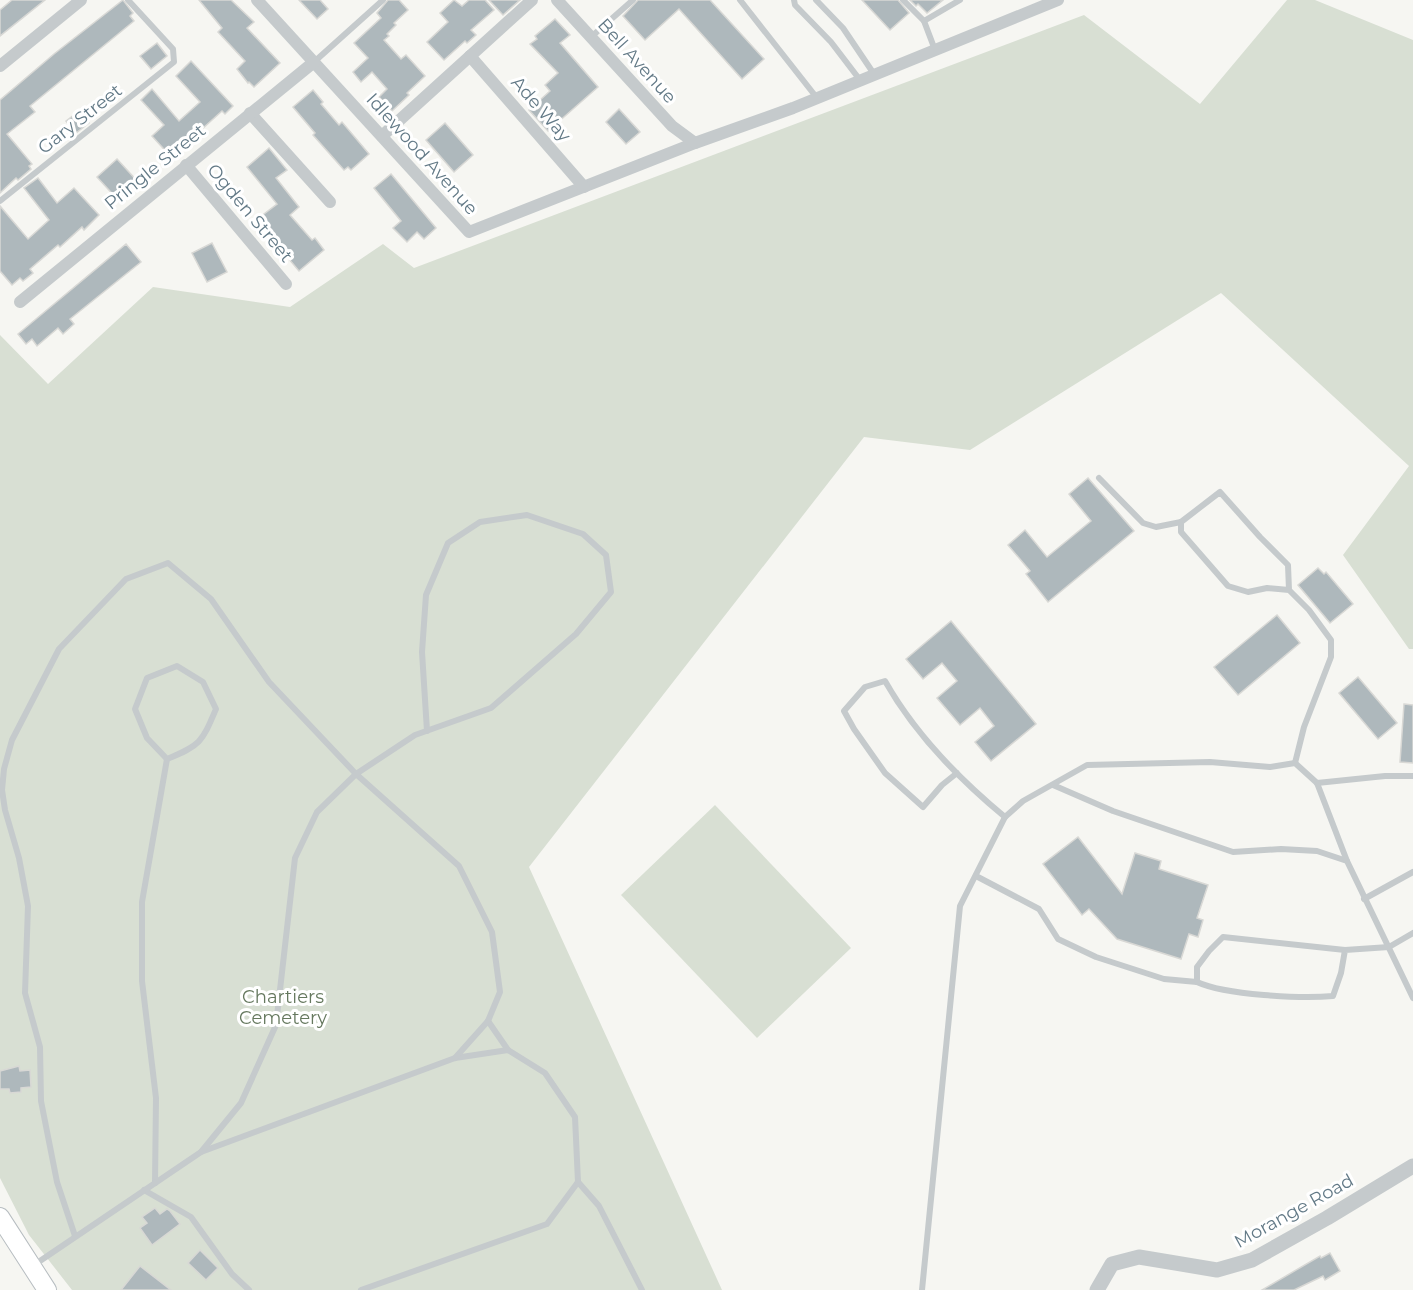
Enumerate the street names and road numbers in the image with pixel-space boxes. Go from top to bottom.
street label: Bell Avenue [593,14,681,108]
street label: Ade Way [507,72,576,146]
street label: Gary Street [34,79,126,159]
street label: Idlewood Avenue [362,89,482,219]
street label: Pringle Street [100,119,210,215]
street label: Ogden Street [202,159,298,267]
street label: Morange Road [1231,1169,1357,1253]

